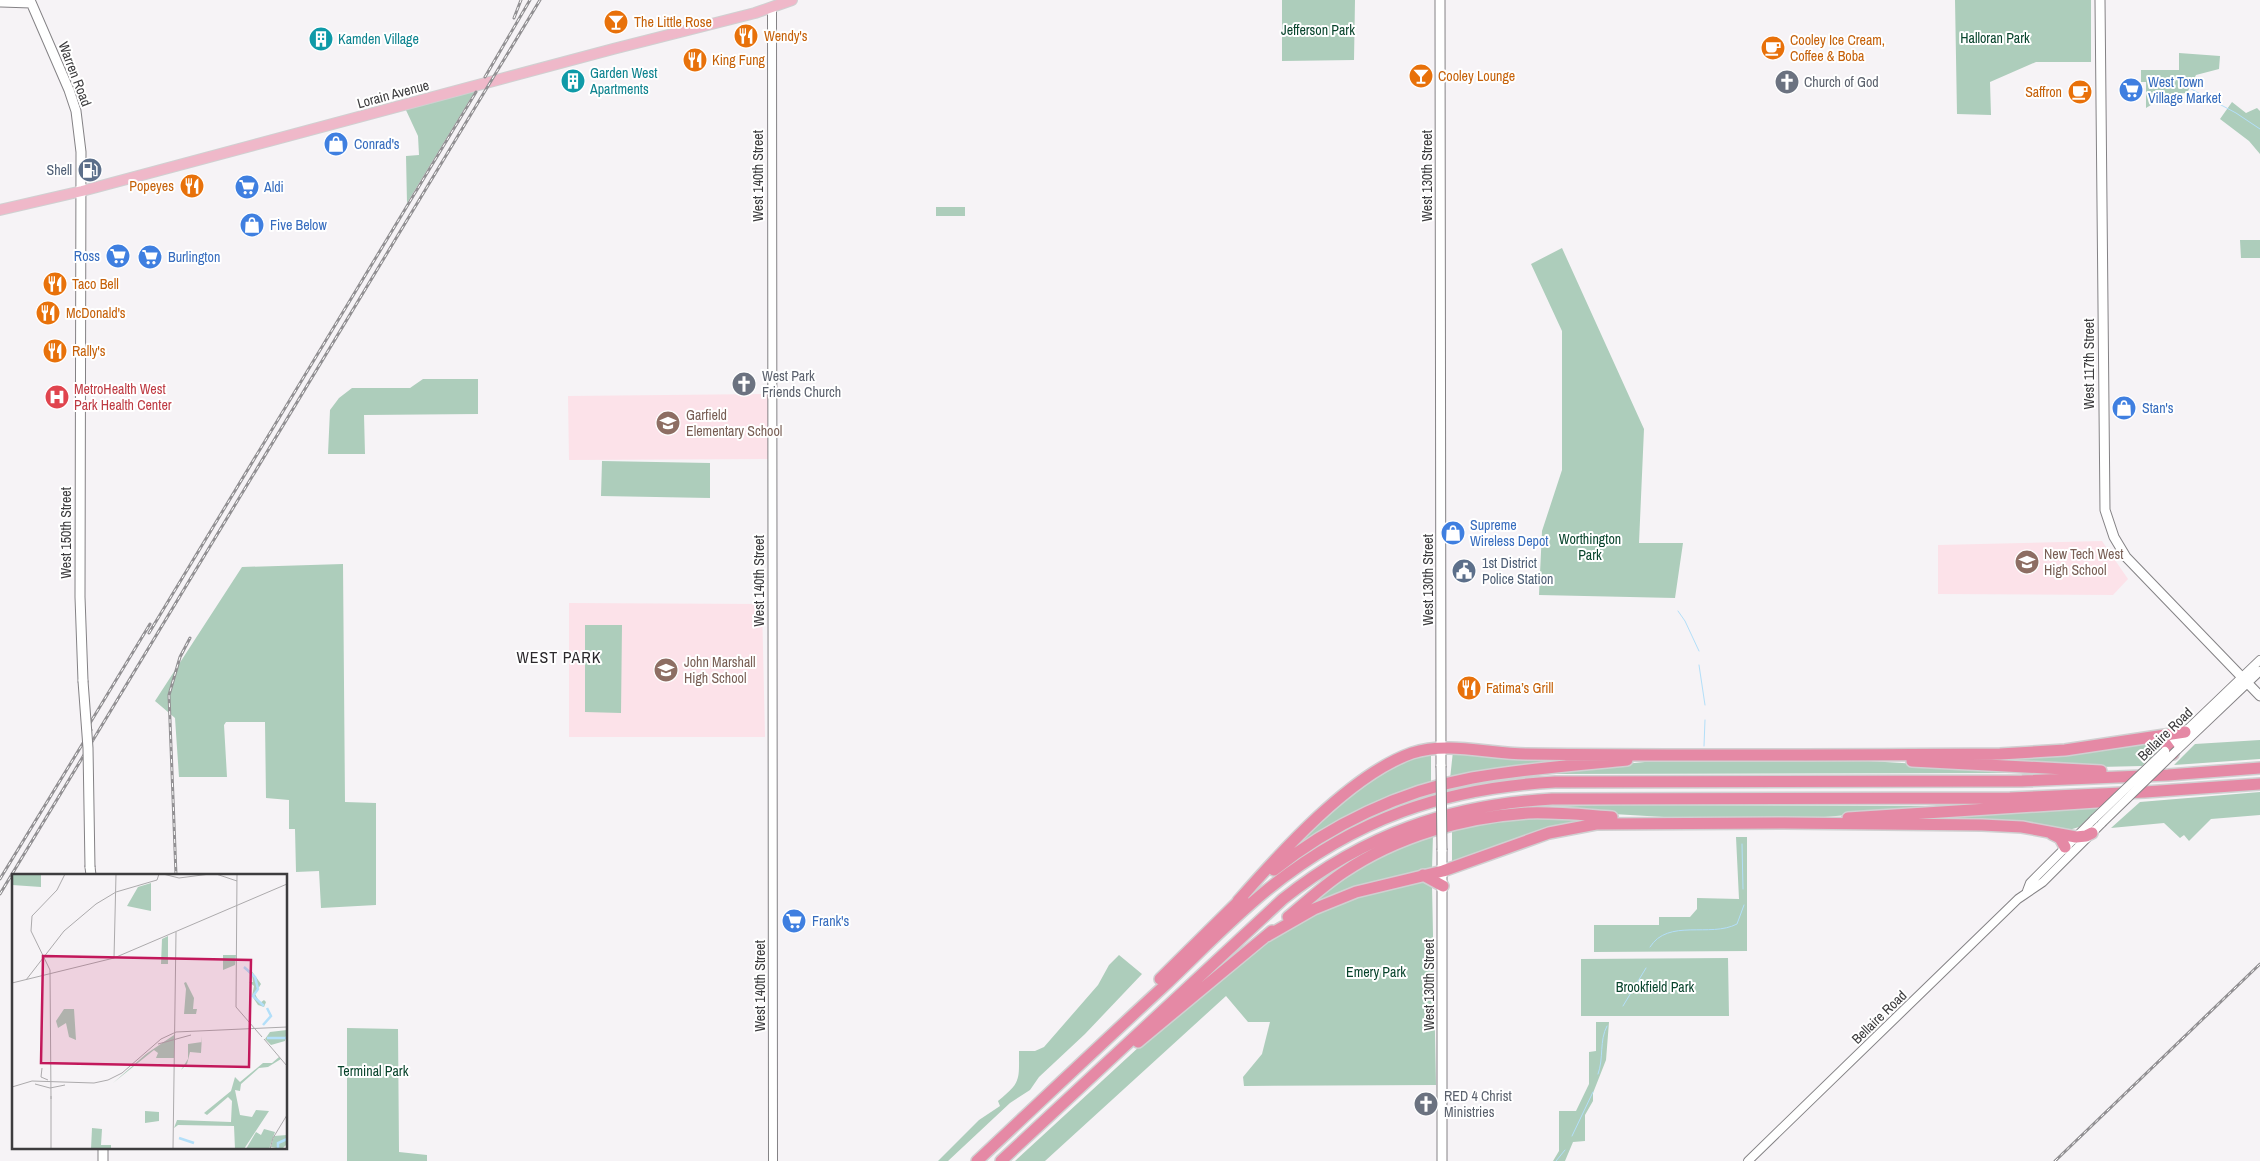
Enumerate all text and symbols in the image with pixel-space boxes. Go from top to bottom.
bar icon: The Little Rose [603,9,629,35]
place label: The Little Rose [634,13,712,31]
park label: Jefferson Park [1281,21,1355,39]
restaurant icon: Wendy's [733,23,759,49]
building icon: Kamden Village [308,26,334,52]
place label: Wendy's [764,27,808,45]
park label: Halloran Park [1960,29,2030,47]
place label: Kamden Village [338,30,419,48]
place label: Cooley Ice Cream, Coffee & Boba [1790,31,1885,65]
cafe icon: Cooley Ice Cream, Coffee & Boba [1760,35,1786,61]
street label: Warren Road [54,39,96,109]
restaurant icon: King Fung [682,47,708,73]
place label: King Fung [712,51,766,69]
bar icon: Cooley Lounge [1408,63,1434,89]
place label: Garden West Apartments [589,64,657,98]
place label: Cooley Lounge [1438,67,1515,85]
building icon: Garden West Apartments [560,68,586,94]
church icon: Church of God [1774,69,1800,95]
place label: Church of God [1804,73,1879,91]
place label: West Town Village Market [2148,73,2221,107]
street label: Lorain Avenue [355,76,431,112]
supermarket icon: West Town Village Market [2118,77,2144,103]
cafe icon: Saffron [2067,79,2093,105]
place label: Saffron [2025,83,2062,101]
street label: West 140th Street [749,130,767,222]
street label: West 130th Street [1418,130,1436,222]
shop icon: Conrad's [323,131,349,157]
place label: Conrad's [354,135,400,153]
fuel station icon: Shell [77,157,103,183]
place label: Shell [46,161,72,179]
restaurant icon: Popeyes [179,173,205,199]
supermarket icon: Aldi [234,174,260,200]
place label: Popeyes [129,177,174,195]
place label: Aldi [263,178,284,196]
shop icon: Five Below [239,212,265,238]
place label: Five Below [270,216,327,234]
supermarket icon: Ross [105,243,131,269]
supermarket icon: Burlington [137,244,163,270]
place label: Ross [74,247,100,265]
place label: Burlington [168,248,220,266]
restaurant icon: Taco Bell [42,271,68,297]
place label: Taco Bell [72,275,119,293]
restaurant icon: McDonald's [35,300,61,326]
place label: McDonald's [66,304,126,322]
street label: West 117th Street [2080,319,2098,409]
restaurant icon: Rally's [42,338,68,364]
place label: Rally's [72,342,106,360]
place label: West Park Friends Church [762,367,841,401]
church icon: West Park Friends Church [731,371,757,397]
place label: MetroHealth West Park Health Center [74,380,172,414]
hospital icon: MetroHealth West Park Health Center [44,384,70,410]
shop icon: Stan's [2111,395,2137,421]
place label: Stan's [2142,399,2174,417]
place label: Garfield Elementary School [686,406,782,440]
school or university icon: Garfield Elementary School [655,410,681,436]
street label: West 150th Street [57,487,75,579]
place label: Supreme Wireless Depot [1470,516,1548,550]
shop icon: Supreme Wireless Depot [1440,520,1466,546]
park label: Worthington Park [1559,530,1621,564]
street label: West 130th Street [1419,534,1437,626]
street label: West 140th Street [750,535,768,627]
place label: New Tech West High School [2044,545,2123,579]
school or university icon: New Tech West High School [2014,549,2040,575]
place label: 1st District Police Station [1482,554,1553,588]
public building icon: 1st District Police Station [1451,558,1477,584]
district label: WEST PARK [516,646,602,668]
place label: John Marshall High School [684,653,755,687]
school or university icon: John Marshall High School [653,657,679,683]
restaurant icon: Fatima’s Grill [1456,675,1482,701]
place label: Fatima’s Grill [1486,679,1554,697]
street label: Bellaire Road [2134,703,2196,765]
inset map [12,874,288,1148]
supermarket icon: Frank's [781,908,807,934]
place label: Frank's [812,912,850,930]
street label: West 130th Street [1420,939,1438,1031]
street label: West 140th Street [751,940,769,1032]
park label: Emery Park [1346,963,1406,981]
park label: Brookfield Park [1616,978,1695,996]
street label: Bellaire Road [1848,986,1910,1048]
park label: Terminal Park [338,1062,409,1080]
place label: RED 4 Christ Ministries [1444,1087,1512,1121]
church icon: RED 4 Christ Ministries [1413,1091,1439,1117]

